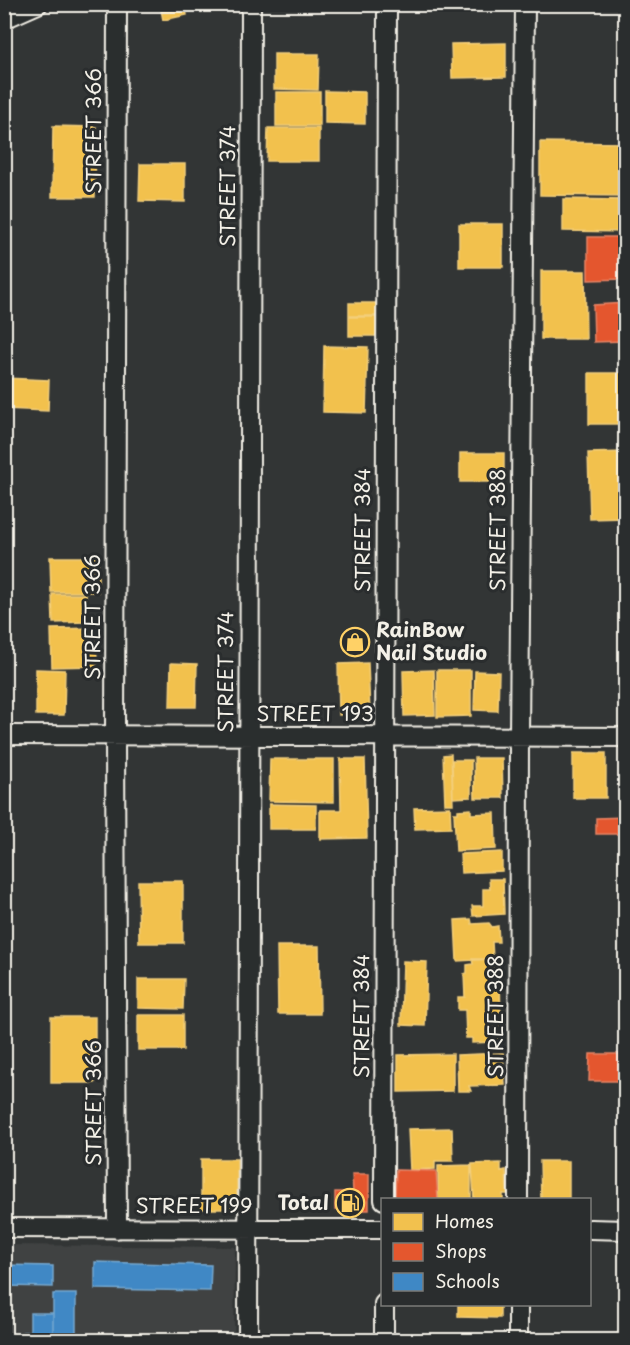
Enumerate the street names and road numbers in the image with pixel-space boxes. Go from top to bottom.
street label: STREET 366 [78,68,108,194]
street label: STREET 374 [212,125,242,247]
street label: STREET 384 [347,468,377,592]
street label: STREET 388 [482,468,512,592]
street label: STREET 366 [77,554,107,680]
street label: STREET 374 [210,611,240,733]
street label: STREET 193 [256,698,374,728]
street label: STREET 384 [346,954,376,1078]
street label: STREET 388 [480,954,510,1078]
street label: STREET 366 [78,1040,108,1166]
street label: STREET 199 [135,1190,253,1220]

